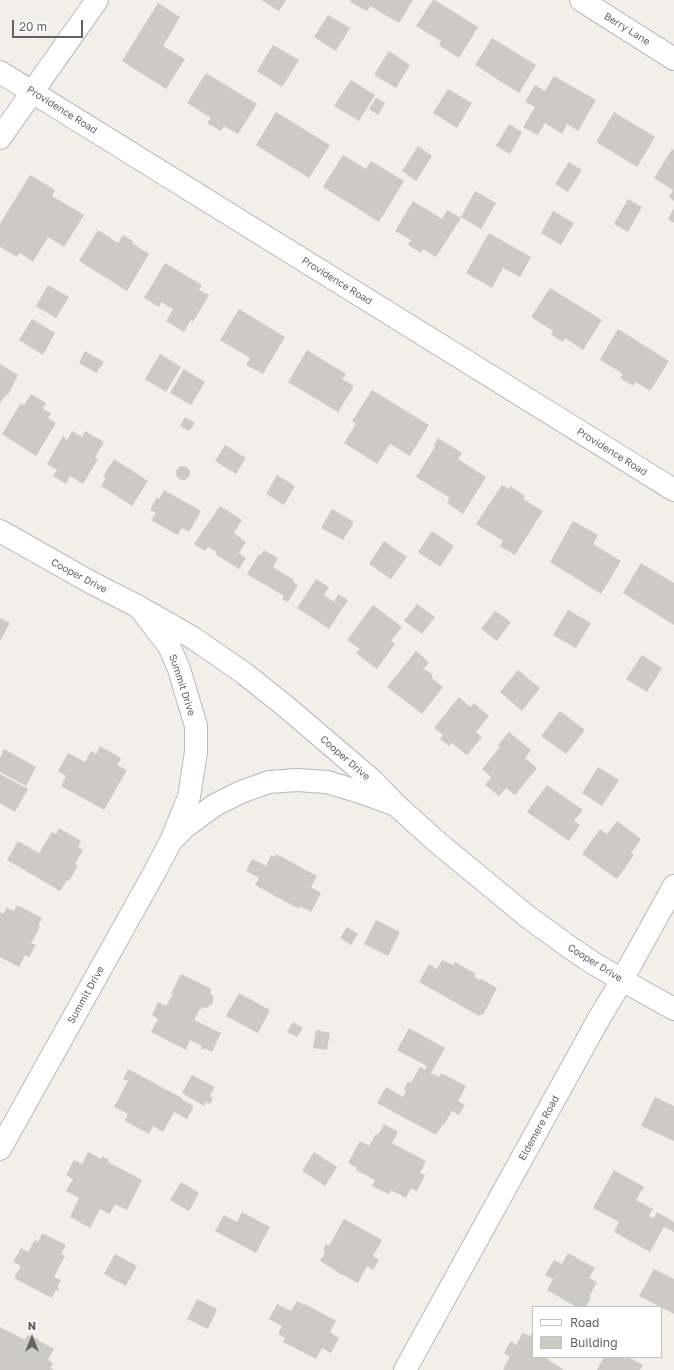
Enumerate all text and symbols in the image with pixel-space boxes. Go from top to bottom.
street label: Berry Lane [602,10,652,48]
scale bar [14,12,85,38]
text: 20 m [19,19,47,34]
street label: Providence Road [25,84,99,136]
street label: Providence Road [300,255,374,307]
street label: Providence Road [575,426,649,478]
street label: Cooper Drive [49,556,109,596]
street label: Summit Drive [166,653,198,717]
street label: Cooper Drive [318,733,372,783]
street label: Cooper Drive [566,942,624,984]
street label: Summit Drive [65,964,107,1026]
street label: Eldemere Road [516,1093,562,1163]
legend [532,1306,662,1358]
text: Road [570,1315,599,1330]
north arrow [12,1318,52,1358]
text: N [28,1319,36,1332]
text: Building [570,1335,618,1350]

